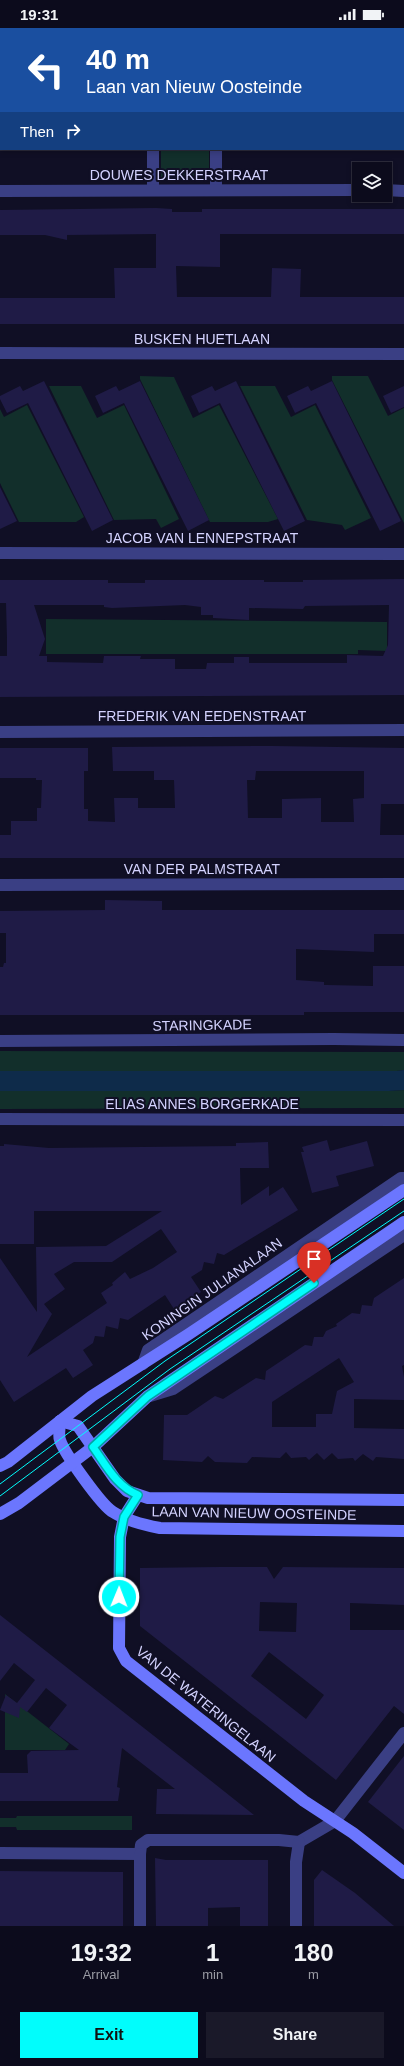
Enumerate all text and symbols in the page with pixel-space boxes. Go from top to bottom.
text: 19:31 [20,6,58,23]
icon: left [20,44,72,96]
text: 40 m [86,44,150,75]
text: Laan van Nieuw Oosteinde [86,77,302,97]
icon: right [62,120,84,142]
text: Then [20,123,54,140]
map controls [352,162,392,202]
button: layers [352,162,392,202]
street label: DOUWES DEKKERSTRAAT [90,167,269,183]
street label: BUSKEN HUETLAAN [134,331,270,347]
street label: JACOB VAN LENNEPSTRAAT [106,530,299,546]
street label: FREDERIK VAN EEDENSTRAAT [98,708,307,724]
street label: VAN DER PALMSTRAAT [124,861,281,877]
street label: STARINGKADE [152,1016,252,1034]
street label: ELIAS ANNES BORGERKADE [105,1096,299,1112]
street label: KONINGIN JULIANALAAN [139,1234,285,1344]
pin [297,1242,331,1283]
icon: arrive [303,1248,325,1270]
street label: LAAN VAN NIEUW OOSTEINDE [151,1503,357,1523]
position arrow [98,1576,140,1618]
street label: VAN DE WATERINGELAAN [133,1643,279,1765]
text: 19:32 [70,1939,132,1966]
text: 1 [206,1939,219,1966]
text: 180 [294,1939,334,1966]
text: Arrival [83,1967,120,1982]
text: min [202,1967,223,1982]
text: m [308,1967,319,1982]
button: Exit [20,2012,198,2058]
button: Share [206,2012,384,2058]

